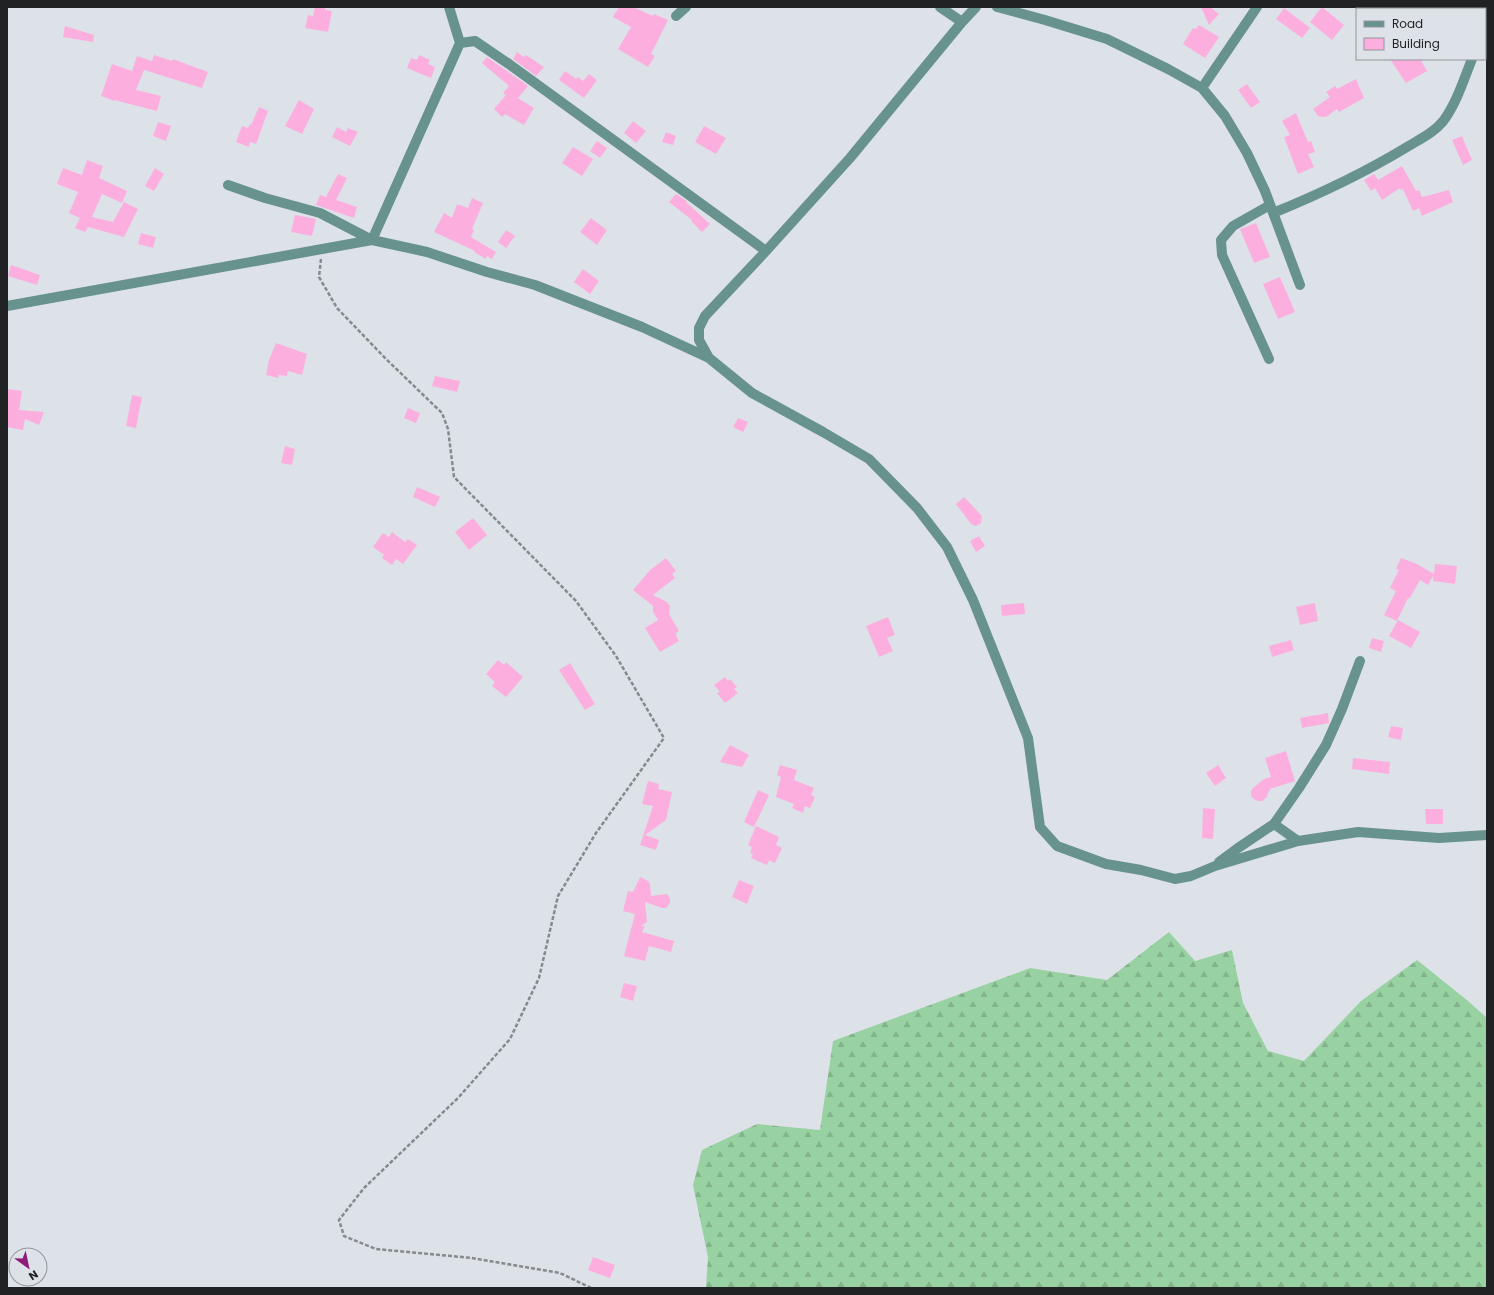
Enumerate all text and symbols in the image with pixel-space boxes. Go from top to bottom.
legend [1356,8,1486,60]
text: Road [1392,15,1423,32]
text: Building [1392,35,1440,52]
north arrow [8,1247,48,1287]
text: N [26,1266,41,1284]

